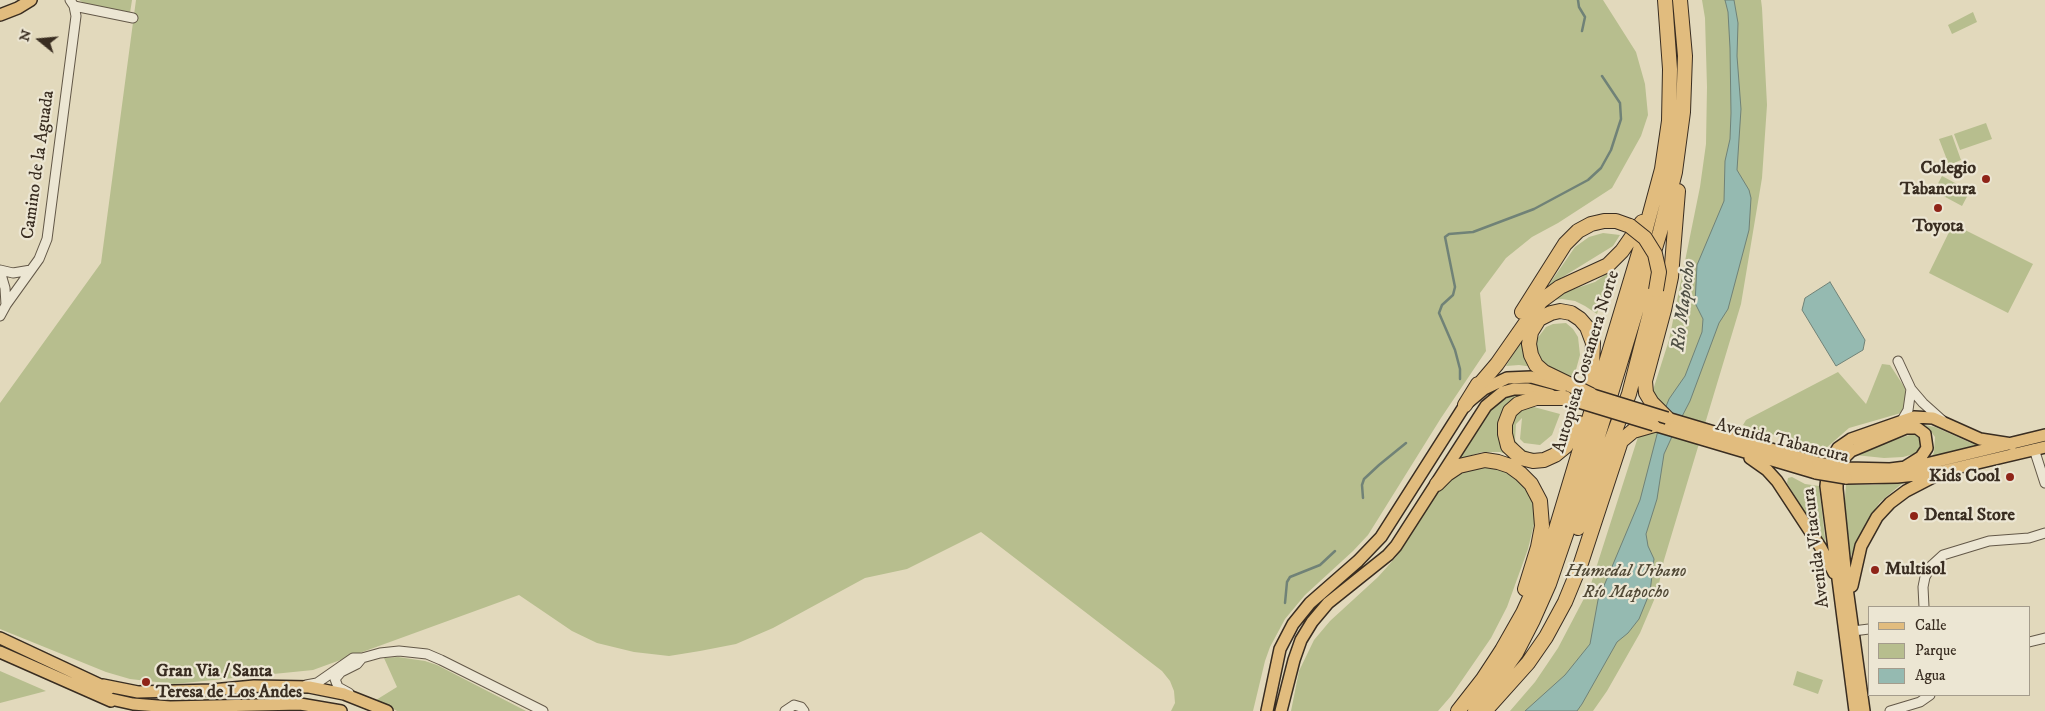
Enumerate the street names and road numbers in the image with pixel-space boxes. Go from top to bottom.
street label: Camino de la Aguada [18,89,60,241]
street label: Autopista Costanera Norte [1549,268,1625,456]
street label: Avenida Tabancura [1713,415,1851,469]
street label: Avenida Vitacura [1799,487,1835,609]

